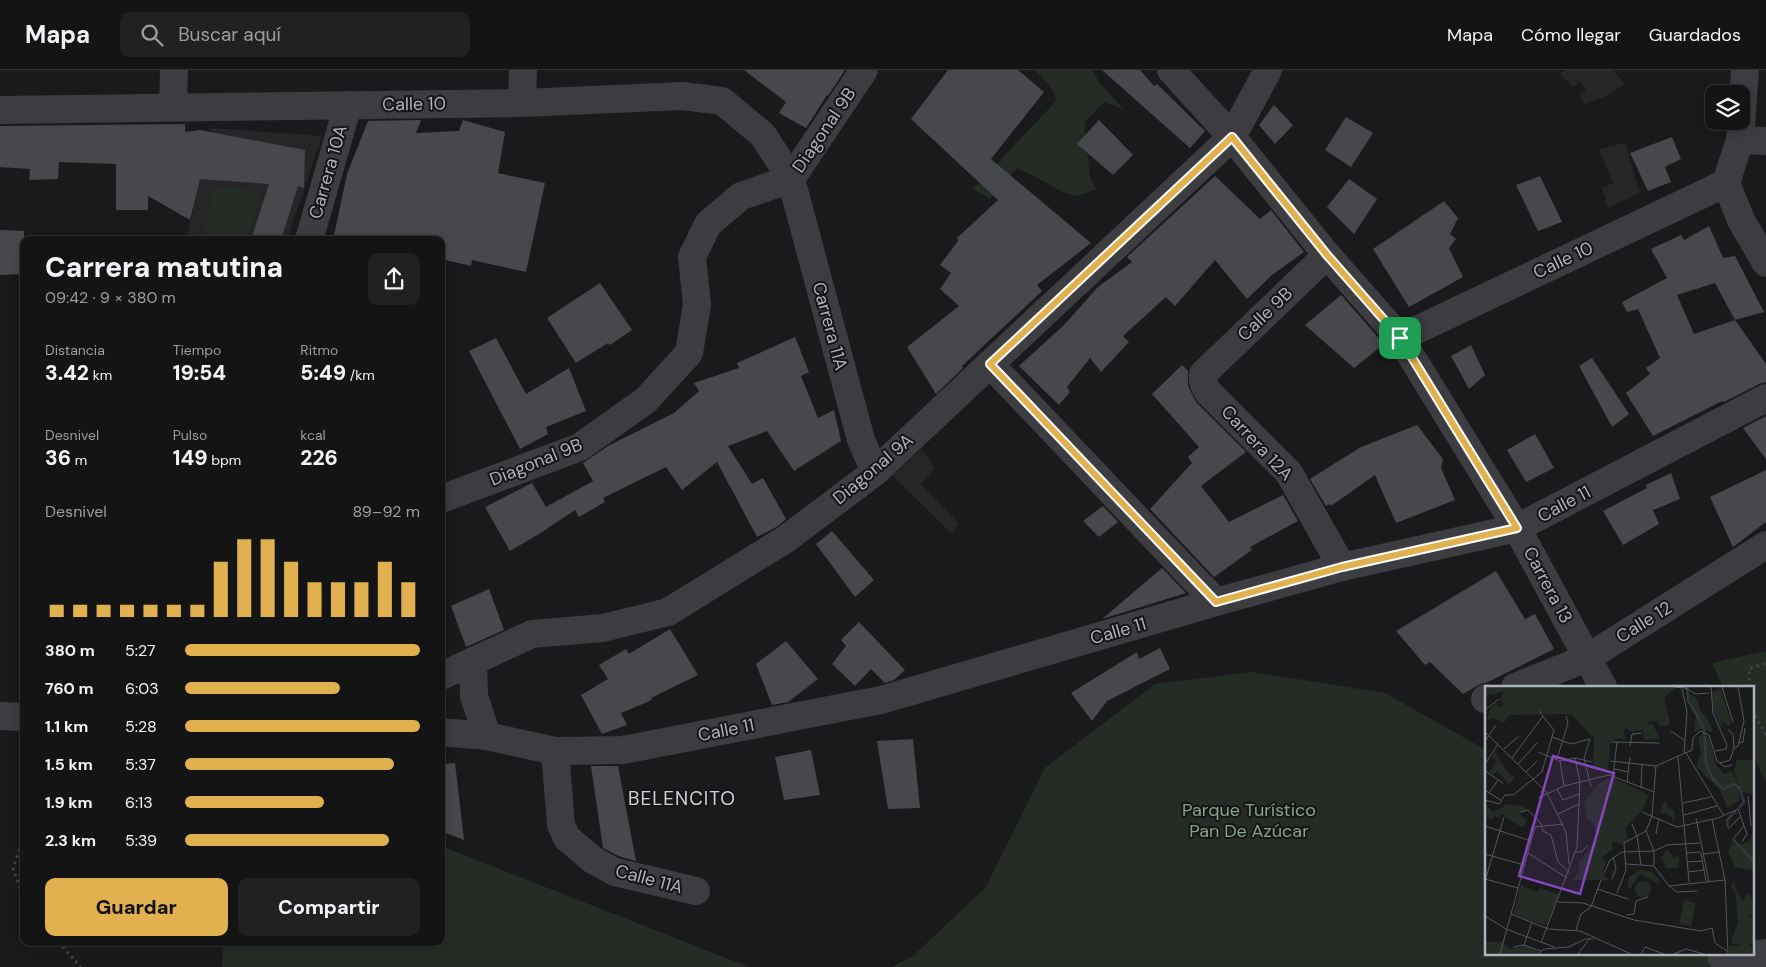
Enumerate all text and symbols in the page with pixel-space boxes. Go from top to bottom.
search box [120,12,470,57]
text: Mapa [25,19,90,50]
icon: search [138,21,166,49]
text: Buscar aquí [178,22,281,47]
text: Mapa [1447,23,1493,47]
text: Cómo llegar [1521,23,1621,47]
text: Guardados [1649,23,1741,47]
street label: Diagonal 9B [787,83,861,177]
map controls [1705,85,1750,130]
button: layers [1705,85,1750,130]
street label: Calle 10 [382,91,446,117]
street label: Carrera 10A [303,122,353,222]
street label: Calle 10 [1529,236,1597,284]
text: Carrera matutina [45,249,283,286]
button: share [368,253,420,305]
street label: Carrera 11A [807,279,853,373]
street label: Calle 9B [1232,282,1298,346]
text: 09:42 · 9 × 380 m [45,287,176,308]
pin [1379,317,1421,359]
icon: arrive [1386,324,1414,352]
text: Distancia [45,341,105,359]
text: Tiempo [173,341,221,359]
text: Ritmo [300,341,338,359]
text: 3.42 [45,359,89,387]
text: 19:54 [173,359,226,387]
text: 5:49 [300,359,346,387]
text: km [89,366,112,384]
text: /km [346,366,375,384]
street label: Carrera 12A [1216,400,1298,486]
text: Desnivel [45,426,99,444]
text: Pulso [173,426,207,444]
text: kcal [300,426,326,444]
street label: Diagonal 9A [828,428,918,510]
street label: Diagonal 9B [486,432,586,491]
text: 36 [45,444,71,472]
text: 149 [173,444,208,472]
text: 226 [300,444,338,472]
text: m [71,451,87,469]
text: bpm [208,451,241,469]
street label: Calle 11 [1533,480,1595,528]
text: Desnivel [45,501,107,522]
text: 89–92 m [352,501,420,522]
street label: Carrera 13 [1518,543,1578,627]
street label: Calle 12 [1611,595,1677,649]
street label: Calle 11 [1087,612,1149,650]
text: 380 m [45,640,95,661]
text: 5:27 [125,640,155,661]
text: 760 m [45,678,94,699]
text: 6:03 [125,678,159,699]
inset map [1485,686,1754,954]
street label: Calle 11 [696,713,756,747]
text: 1.1 km [45,716,88,737]
text: 5:28 [125,716,157,737]
text: 1.5 km [45,754,93,775]
text: 5:37 [125,754,156,775]
district label: BELENCITO [628,786,736,811]
text: 1.9 km [45,792,93,813]
text: 6:13 [125,792,153,813]
park label: Parque Turístico Pan De Azúcar [1182,798,1316,843]
text: 2.3 km [45,830,96,851]
text: 5:39 [125,830,157,851]
street label: Calle 11A [613,858,685,900]
button: Guardar [45,878,228,936]
button: Compartir [238,878,420,936]

